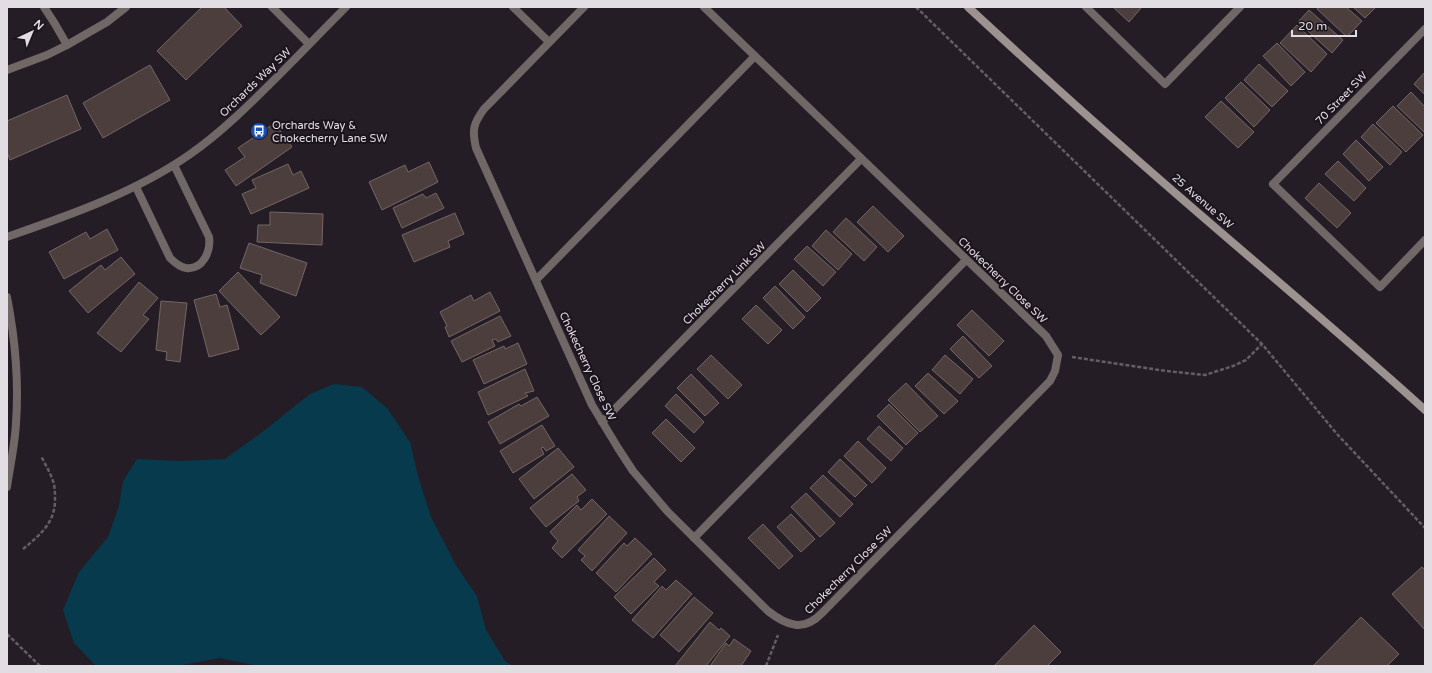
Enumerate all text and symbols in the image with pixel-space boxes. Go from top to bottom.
north arrow [12,12,52,52]
scale bar [1292,12,1356,38]
text: N [31,17,46,33]
text: 20 m [1298,19,1327,33]
street label: Orchards Way SW [217,45,294,120]
street label: 70 Street SW [1313,69,1370,128]
place label: Orchards Way & Chokecherry Lane SW [272,119,387,145]
bus stop icon: Orchards Way & Chokecherry Lane SW [249,121,269,141]
street label: 25 Avenue SW [1169,171,1236,231]
street label: Chokecherry Close SW [956,235,1050,326]
street label: Chokecherry Link SW [680,239,768,327]
street label: Chokecherry Close SW [557,310,618,423]
street label: Chokecherry Close SW [802,524,895,617]

